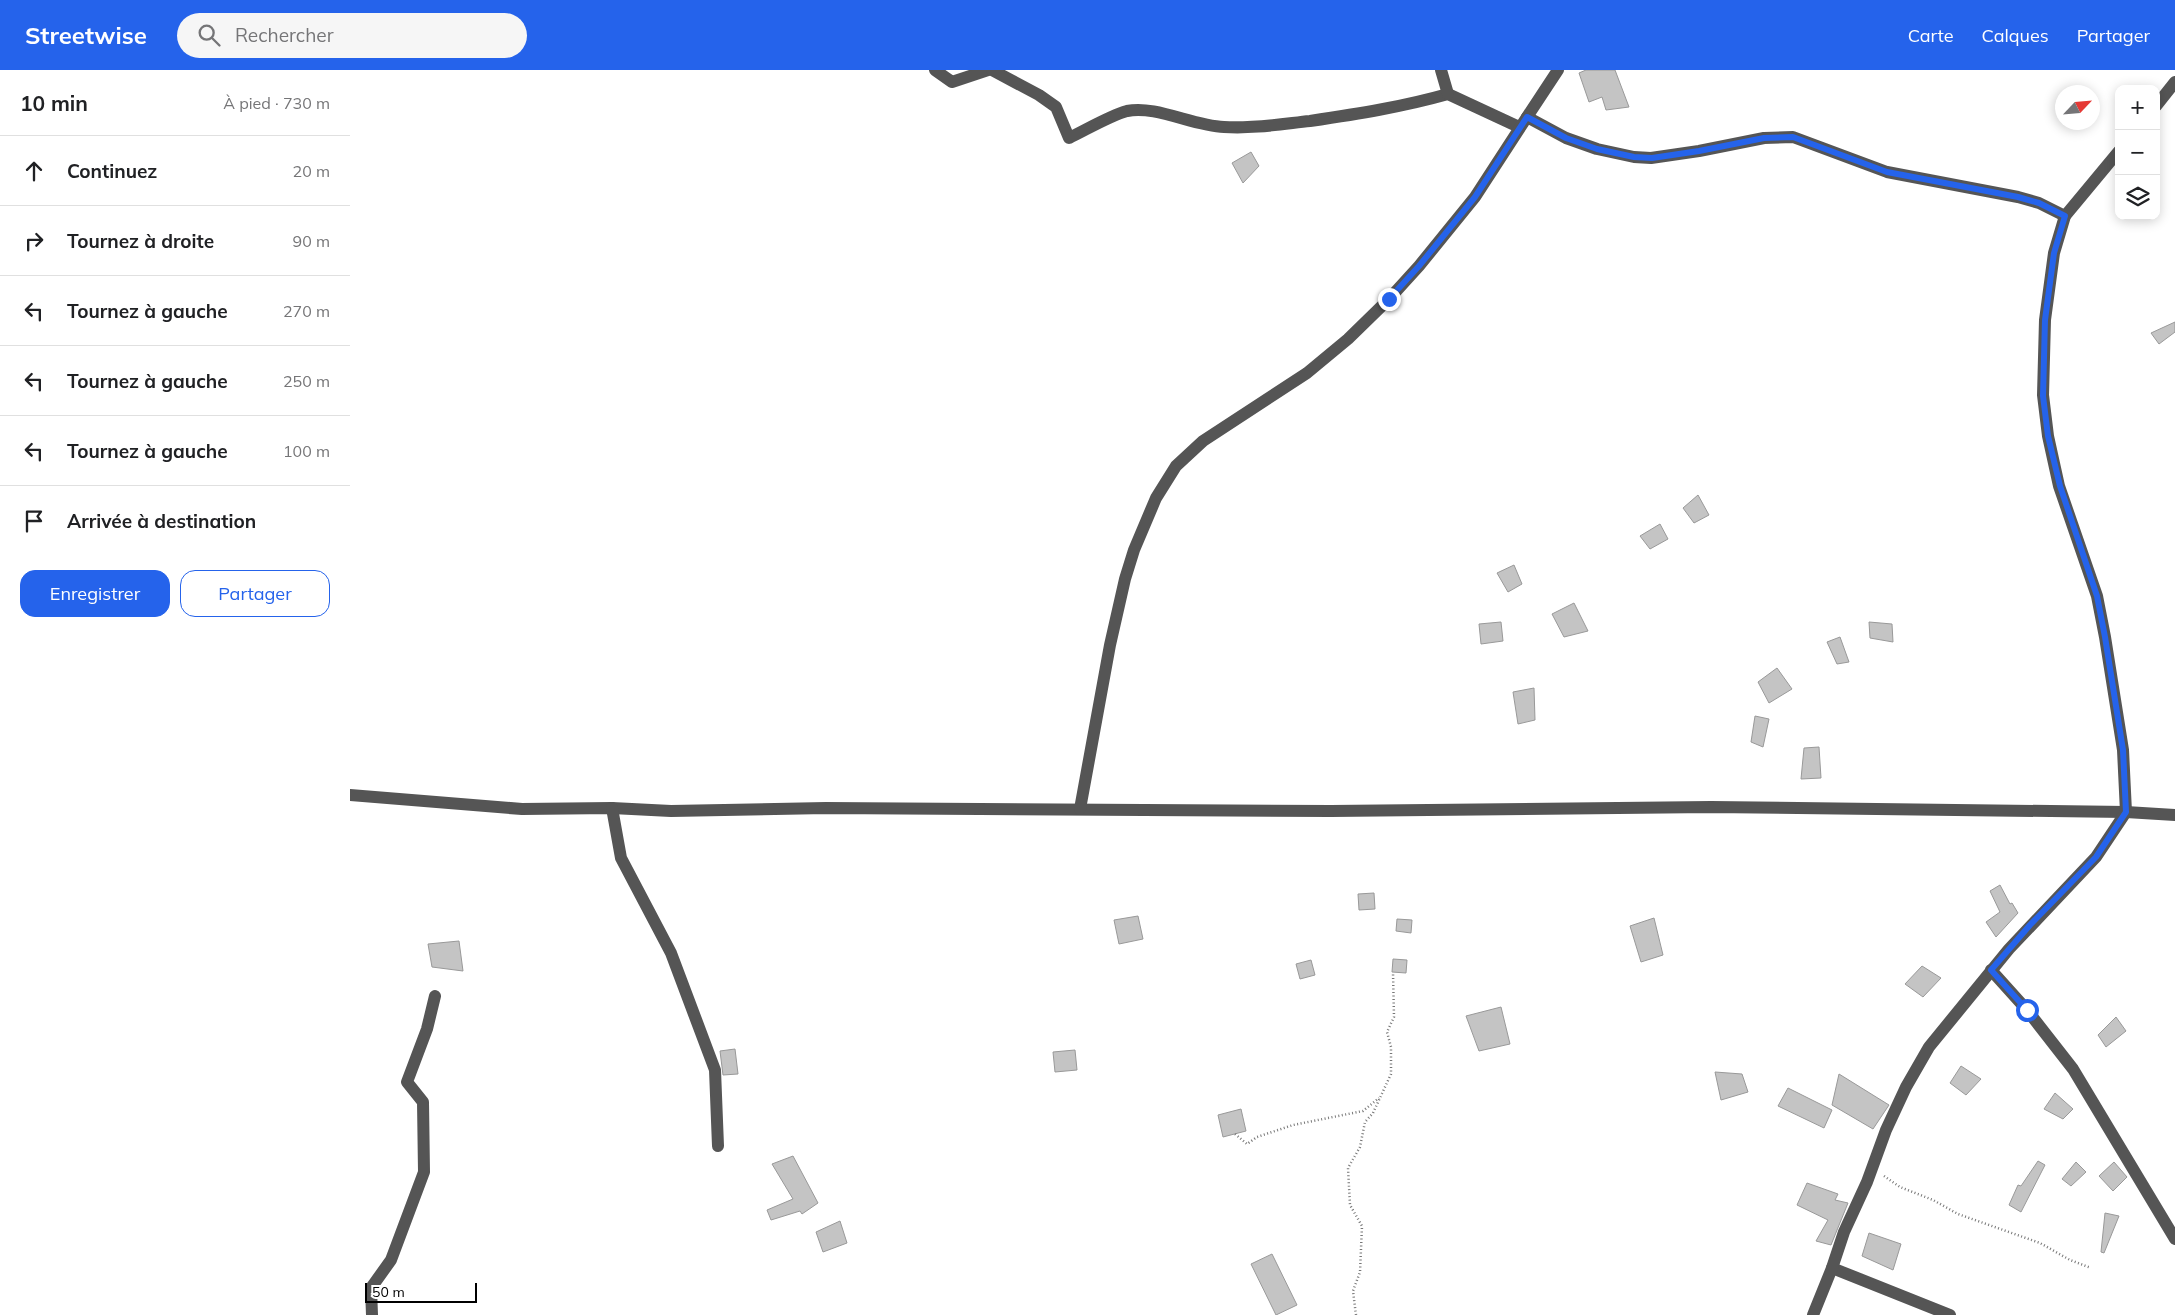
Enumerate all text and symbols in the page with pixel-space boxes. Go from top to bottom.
search box [177,13,527,58]
text: Streetwise [25,20,147,50]
icon: search [195,21,223,49]
text: Rechercher [235,23,334,47]
text: Carte [1908,24,1954,47]
text: Calques [1982,24,2049,47]
text: Partager [2077,24,2150,47]
north arrow [2055,85,2100,130]
map controls [2115,85,2160,220]
button: + [2115,85,2160,130]
text: 10 min [20,90,88,116]
text: À pied · 730 m [223,93,330,113]
button: − [2115,130,2160,175]
icon: ahead [20,157,48,185]
text: Continuez [67,159,157,183]
text: 20 m [293,161,330,181]
button: layers [2115,175,2160,220]
icon: right [20,227,48,255]
text: Tournez à droite [67,229,214,253]
text: 90 m [293,231,330,251]
route end [1378,288,1401,311]
icon: left [20,297,48,325]
text: Tournez à gauche [67,299,228,323]
text: 270 m [283,301,330,321]
icon: left [20,367,48,395]
text: Tournez à gauche [67,369,228,393]
text: 250 m [283,371,330,391]
icon: left [20,437,48,465]
text: Tournez à gauche [67,439,228,463]
text: 100 m [283,441,330,461]
icon: arrive [20,507,48,535]
text: Arrivée à destination [67,509,256,533]
button: Enregistrer [20,570,170,617]
button: Partager [180,570,330,617]
route start [2016,999,2039,1022]
scale bar [365,1280,478,1303]
text: 50 m [372,1283,405,1301]

